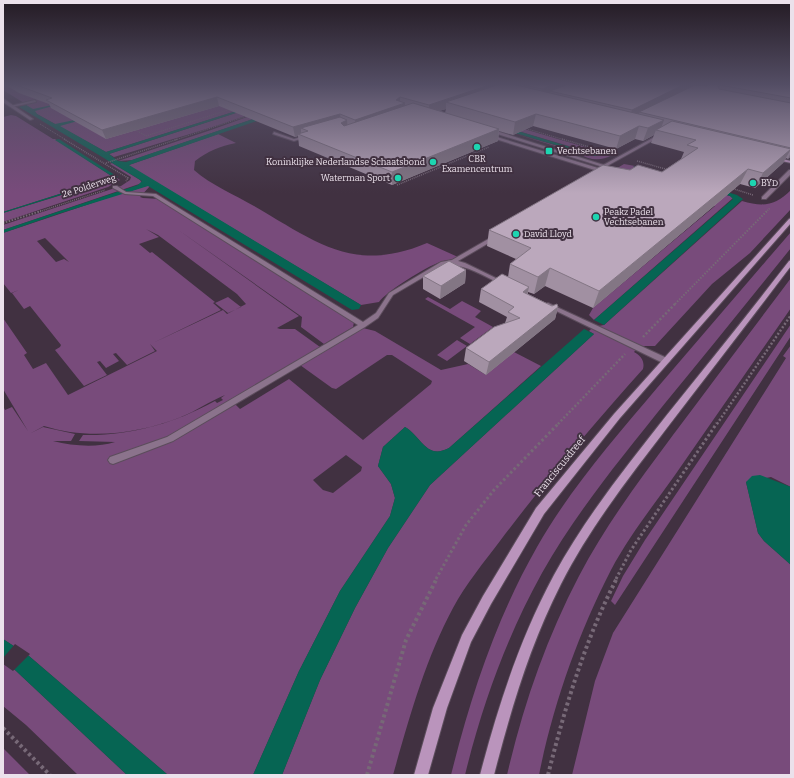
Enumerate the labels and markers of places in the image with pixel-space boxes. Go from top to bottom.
marker: CBR Examencentrum [472,142,482,152]
marker: Vechtsebanen [544,146,554,156]
place label: Vechtsebanen [557,146,617,156]
place label: CBR Examencentrum [442,154,513,174]
place label: Koninklijke Nederlandse Schaatsbond [266,157,426,167]
marker: Koninklijke Nederlandse Schaatsbond [428,157,438,167]
place label: Waterman Sport [321,173,391,183]
marker: Waterman Sport [393,173,403,183]
marker: BYD [748,178,758,188]
place label: BYD [761,178,778,188]
place label: Peakz Padel Vechtsebanen [604,207,664,227]
marker: Peakz Padel Vechtsebanen [591,212,601,222]
marker: David Lloyd [511,229,521,239]
place label: David Lloyd [524,229,573,239]

